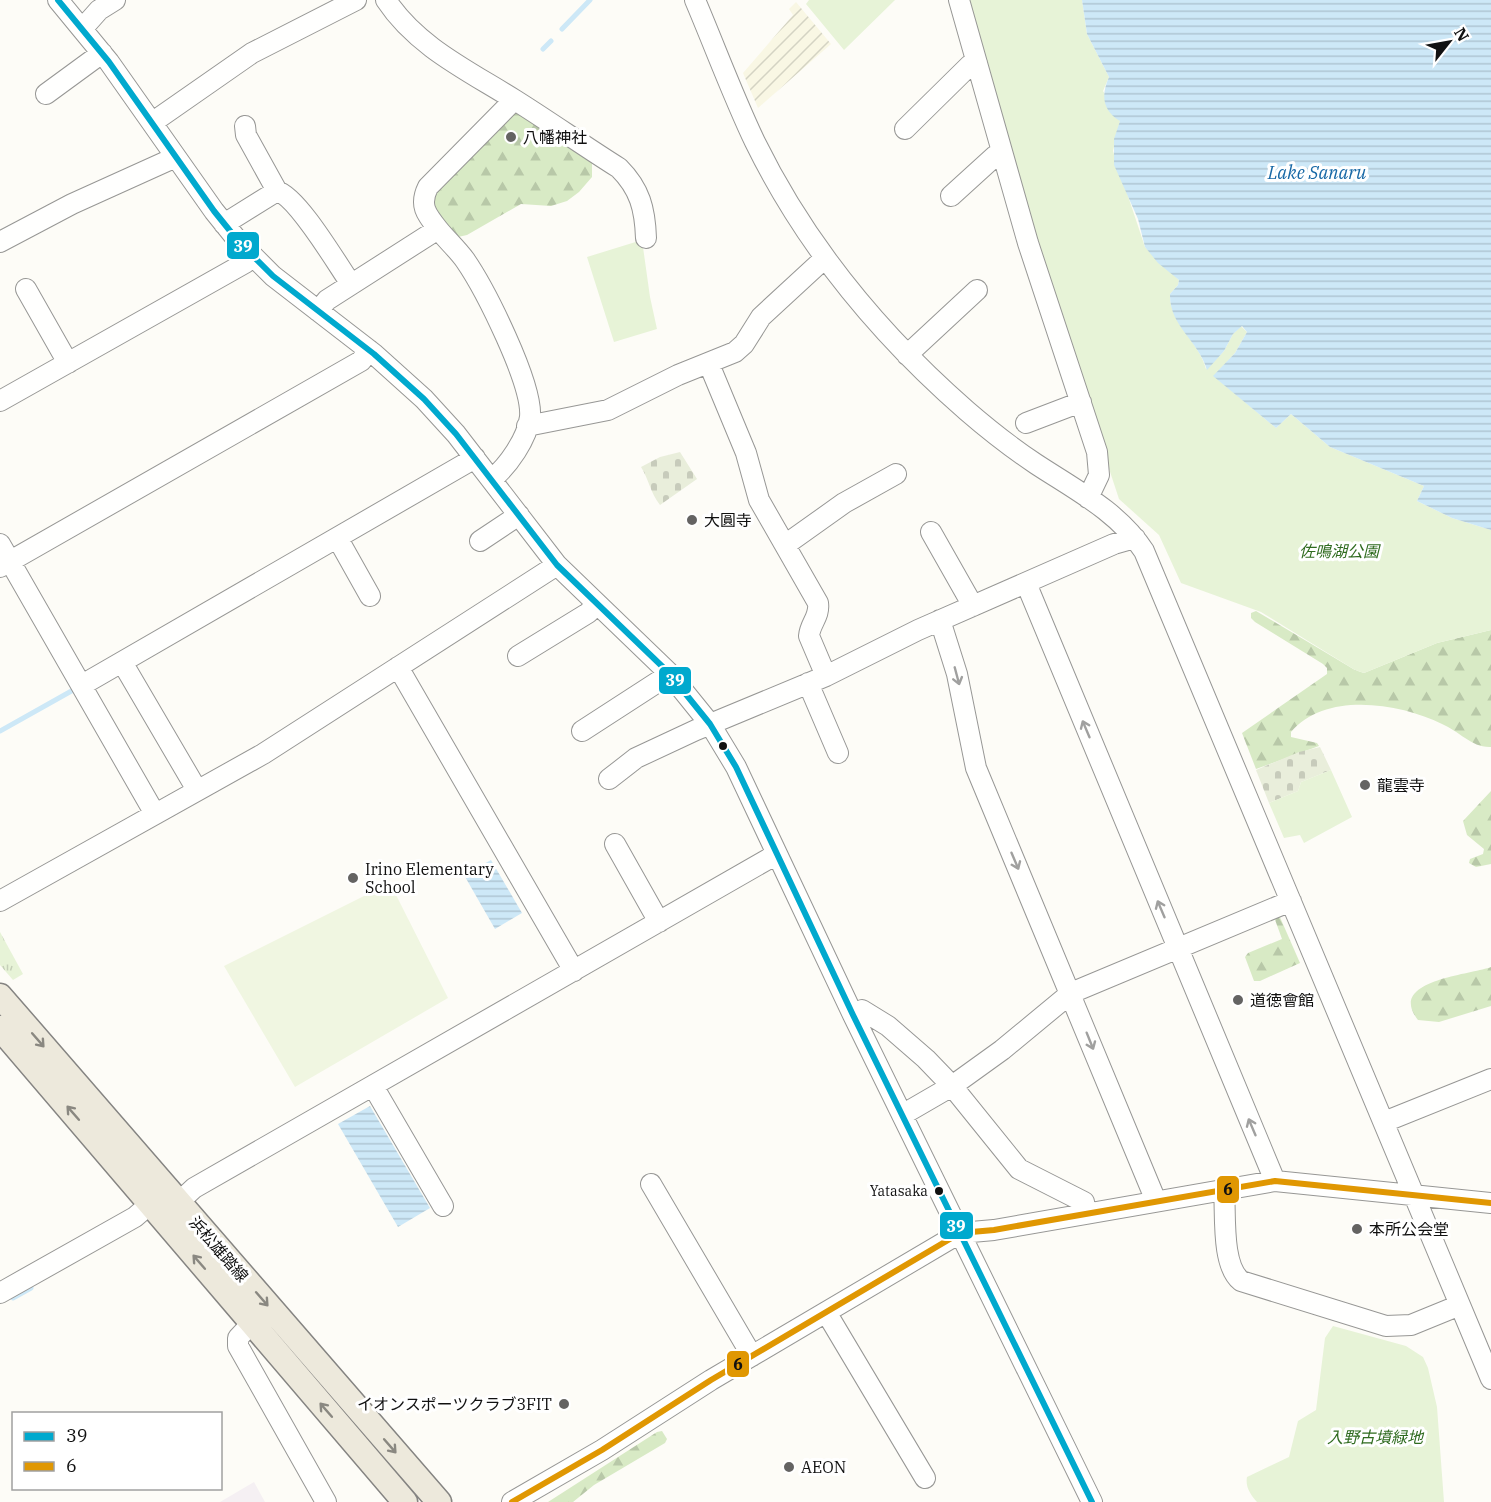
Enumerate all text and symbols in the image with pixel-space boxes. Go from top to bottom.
north arrow [1419,12,1479,72]
text: N [1450,24,1474,45]
place label: 八幡神社 [523,127,587,147]
marker: 八幡神社 [504,130,518,144]
water label: Lake Sanaru [1267,161,1367,184]
line badge: 39 [226,231,260,260]
text: 39 [233,236,253,256]
place label: 大圓寺 [704,510,752,530]
marker: 大圓寺 [685,513,699,527]
park label: 佐鳴湖公園 [1299,541,1381,561]
line badge: 39 [658,666,692,695]
one-way arrow [952,666,964,685]
text: 39 [665,670,685,690]
one-way arrow [1080,720,1091,738]
unlabelled marker [717,740,729,752]
place label: 龍雲寺 [1377,775,1425,795]
marker: 龍雲寺 [1358,778,1372,792]
one-way arrow [1010,851,1021,870]
place label: Irino Elementary School [365,859,494,897]
marker: Irino Elementary School [346,871,360,885]
one-way arrow [1155,900,1166,918]
place label: 道徳會館 [1250,990,1314,1010]
marker: 道徳會館 [1231,993,1245,1007]
one-way arrow [1085,1031,1096,1050]
one-way arrow [31,1032,45,1047]
one-way arrow [66,1105,79,1121]
one-way arrow [1246,1119,1257,1137]
line badge: 6 [1216,1175,1240,1204]
text: 6 [1223,1179,1233,1199]
place label: Yatasaka [870,1182,928,1200]
marker: Yatasaka [933,1185,945,1197]
line badge: 39 [939,1211,974,1240]
street label: 浜松雄踏線 [185,1212,253,1286]
text: 39 [946,1216,966,1236]
place label: 本所公会堂 [1369,1219,1449,1239]
marker: 本所公会堂 [1350,1222,1364,1236]
one-way arrow [192,1255,206,1270]
one-way arrow [255,1291,269,1306]
line badge: 6 [726,1350,750,1378]
text: 6 [733,1354,743,1374]
place label: イオンスポーツクラブ3FIT [357,1394,552,1414]
marker: イオンスポーツクラブ3FIT [557,1397,571,1411]
one-way arrow [319,1403,333,1418]
legend [12,1412,222,1490]
text: 39 [66,1424,88,1447]
park label: 入野古墳緑地 [1327,1427,1425,1447]
one-way arrow [383,1438,397,1453]
text: 6 [66,1454,77,1477]
place label: AEON [801,1457,846,1477]
marker: AEON [782,1460,796,1474]

